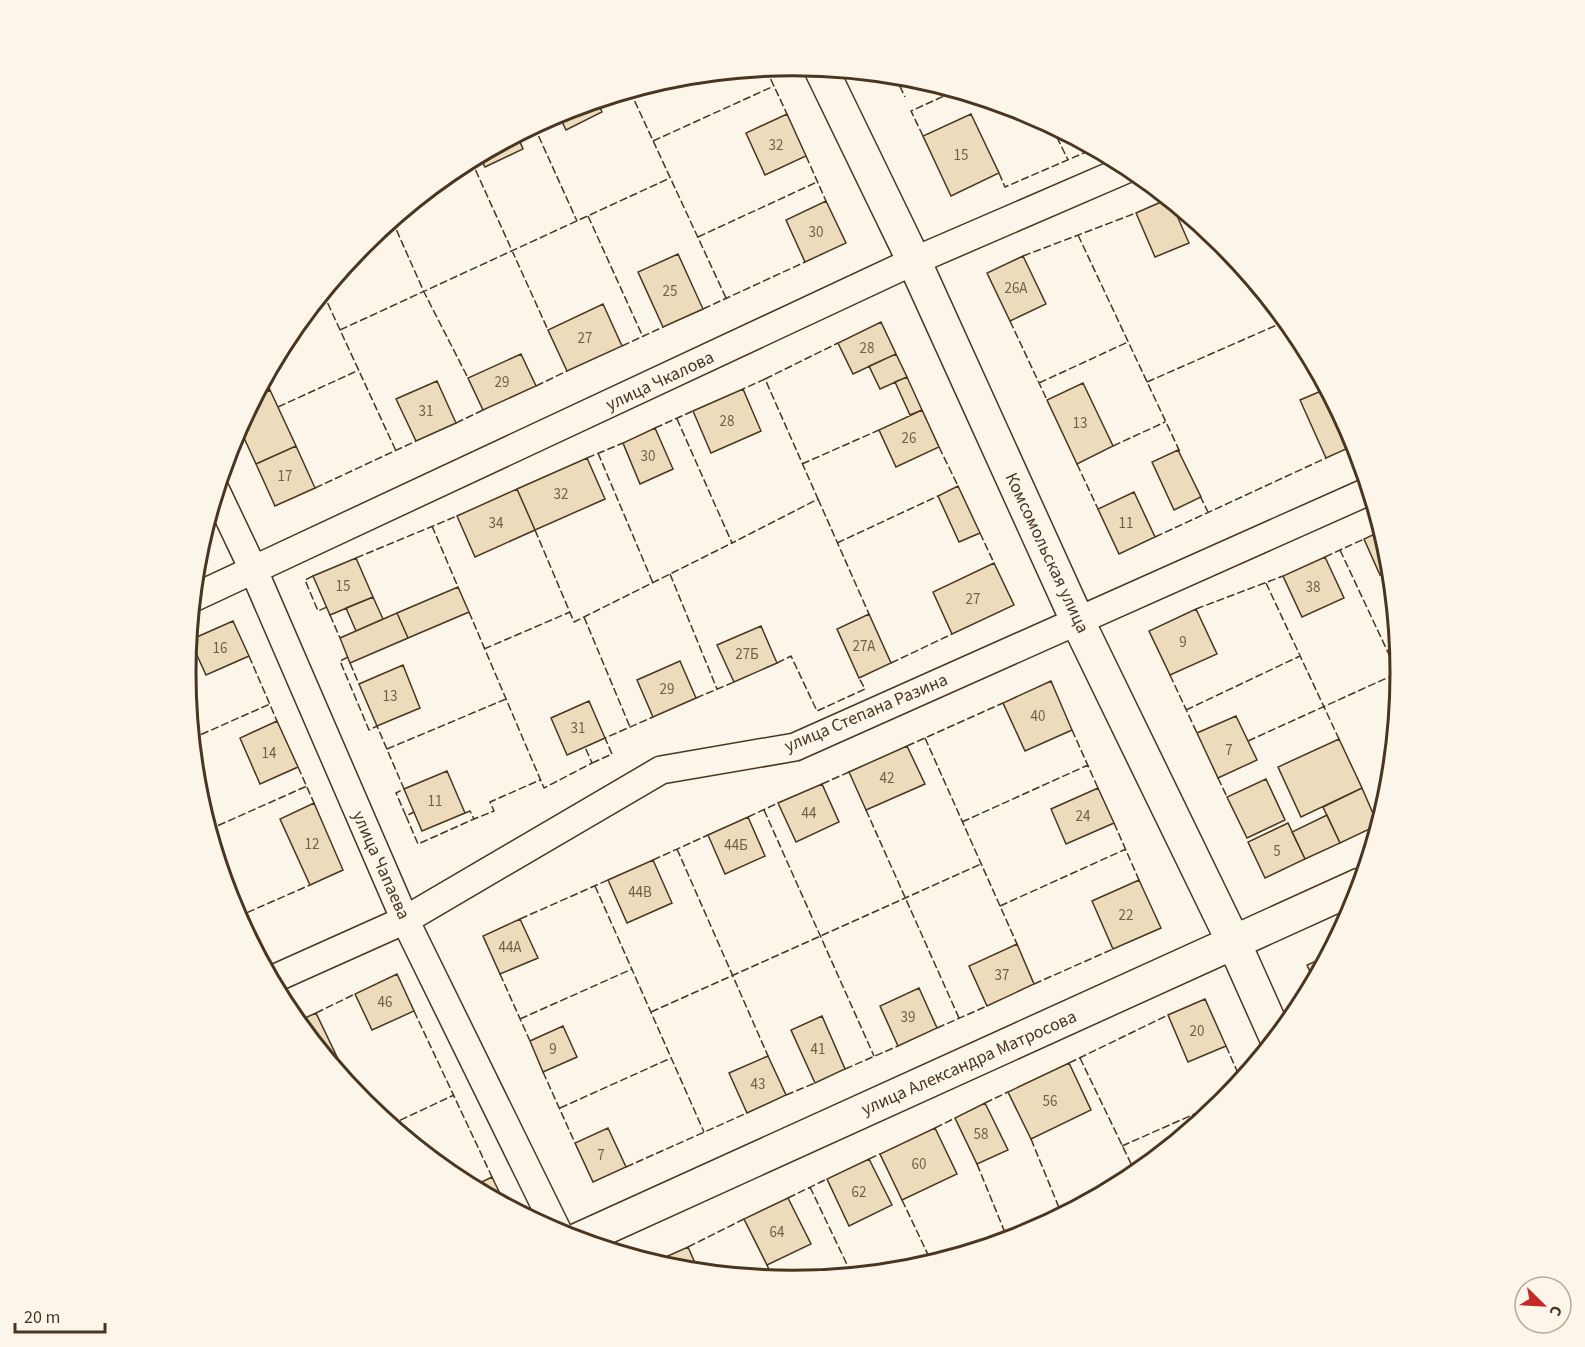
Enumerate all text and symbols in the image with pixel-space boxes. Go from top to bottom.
house number: 32 [769,135,783,156]
house number: 15 [954,145,968,166]
house number: 30 [809,222,823,243]
house number: 26А [1004,278,1028,299]
house number: 25 [663,281,677,302]
house number: 27 [578,328,592,349]
house number: 28 [860,338,874,359]
street label: улица Чкалова [602,345,718,417]
house number: 29 [495,372,509,393]
house number: 31 [419,401,433,422]
house number: 28 [720,411,734,432]
house number: 13 [1073,413,1087,434]
house number: 26 [902,428,916,449]
house number: 30 [641,446,655,467]
house number: 17 [278,466,292,487]
street label: Комсомольская улица [999,469,1095,637]
house number: 32 [554,484,568,505]
house number: 34 [489,513,504,534]
house number: 11 [1119,513,1133,534]
house number: 15 [336,576,350,597]
house number: 38 [1306,577,1320,598]
house number: 27 [966,589,980,610]
house number: 9 [1179,632,1187,653]
house number: 27А [852,636,876,657]
house number: 16 [213,638,227,659]
house number: 27Б [735,644,759,665]
street label: улица Степана Разина [780,667,952,759]
house number: 29 [660,679,674,700]
house number: 13 [383,686,397,707]
house number: 40 [1031,706,1045,727]
house number: 31 [571,718,585,739]
house number: 7 [1225,740,1233,761]
house number: 14 [262,743,277,764]
house number: 42 [880,768,894,789]
house number: 11 [428,791,442,812]
house number: 44 [802,803,817,824]
house number: 24 [1076,806,1091,827]
street label: улица Чапаева [346,807,416,923]
house number: 12 [305,834,319,855]
house number: 44Б [724,835,748,856]
house number: 5 [1273,841,1281,862]
house number: 44В [628,882,652,903]
house number: 22 [1119,905,1133,926]
house number: 44А [498,937,522,958]
house number: 37 [995,965,1009,986]
house number: 46 [378,992,392,1013]
street label: улица Александра Матросова [857,1004,1081,1122]
house number: 39 [901,1007,915,1028]
house number: 20 [1190,1021,1204,1042]
house number: 9 [549,1039,557,1060]
house number: 41 [811,1039,825,1060]
house number: 43 [751,1074,765,1095]
house number: 56 [1043,1091,1057,1112]
house number: 58 [974,1124,988,1145]
house number: 7 [597,1145,605,1166]
house number: 60 [912,1154,926,1175]
house number: 62 [852,1182,866,1203]
house number: 64 [770,1222,785,1243]
north arrow [1513,1275,1573,1335]
scale bar [15,1296,105,1334]
text: С [1544,1302,1568,1319]
text: 20 m [24,1305,60,1330]

